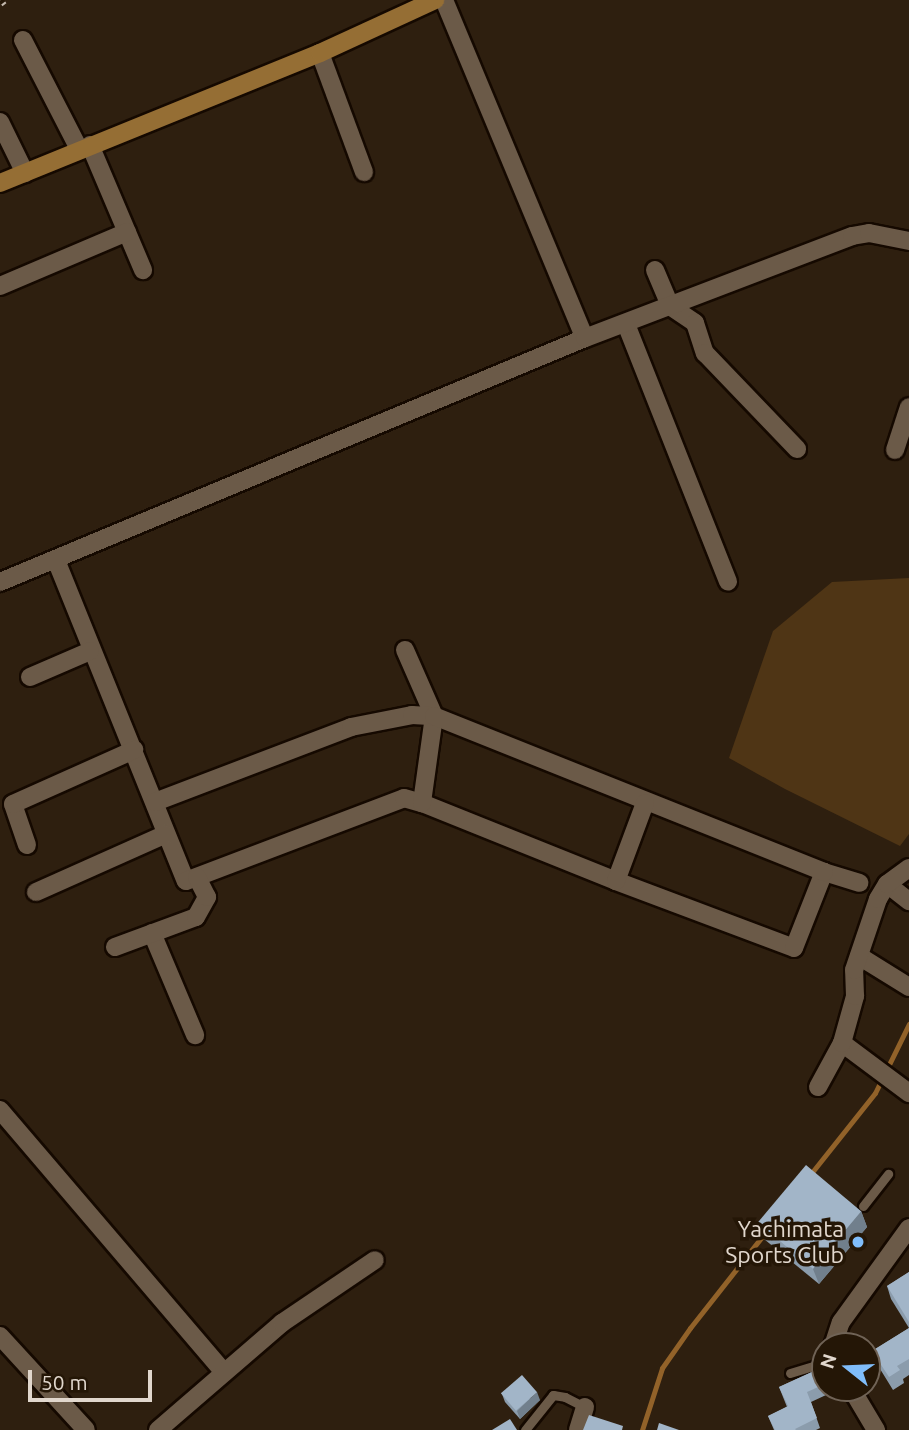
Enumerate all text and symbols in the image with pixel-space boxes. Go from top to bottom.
place label: Yachimata Sports Club [725,1215,844,1269]
marker: Yachimata Sports Club [850,1234,866,1250]
north arrow [811,1332,881,1402]
text: N [815,1351,841,1371]
scale bar [32,1356,156,1400]
text: 50 m [41,1370,88,1394]

